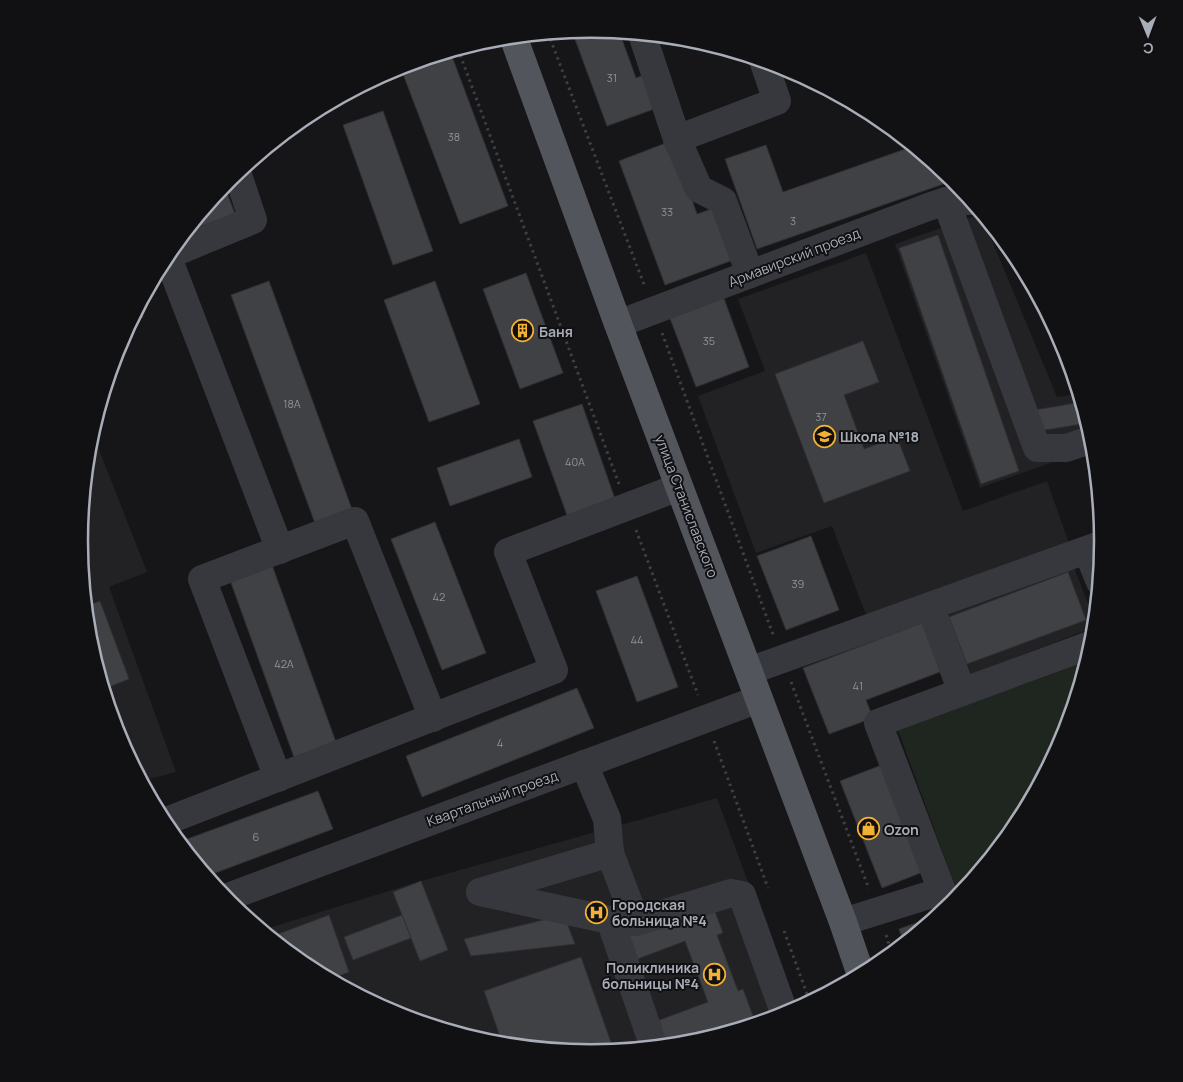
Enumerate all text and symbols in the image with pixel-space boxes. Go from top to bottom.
north arrow [1123,10,1173,60]
text: С [1143,39,1154,58]
house number: 31 [607,70,617,85]
house number: 38 [448,129,460,144]
house number: 33 [661,204,673,219]
house number: 3 [790,213,796,228]
street label: Армавирский проезд [725,223,863,291]
building icon: Баня [511,319,535,343]
place label: Баня [539,322,573,341]
house number: 35 [703,333,715,348]
house number: 18А [283,396,301,411]
house number: 37 [815,409,827,424]
school or university icon: Школа №18 [812,424,836,448]
place label: Школа №18 [840,427,919,446]
street label: улица Станиславского [651,432,723,580]
house number: 40А [565,454,585,469]
house number: 39 [792,576,805,591]
house number: 42 [433,589,445,604]
house number: 44 [630,632,644,647]
house number: 42А [274,656,294,671]
house number: 41 [853,678,863,693]
house number: 4 [497,735,503,750]
street label: Квартальный проезд [424,765,560,831]
shop icon: Ozon [856,817,880,841]
place label: Ozon [884,820,919,839]
house number: 6 [253,829,260,844]
place label: Городская больница №4 [612,895,707,930]
hospital icon: Городская больница №4 [584,900,608,924]
place label: Поликлиника больницы №4 [602,958,699,993]
hospital icon: Поликлиника больницы №4 [703,963,727,987]

